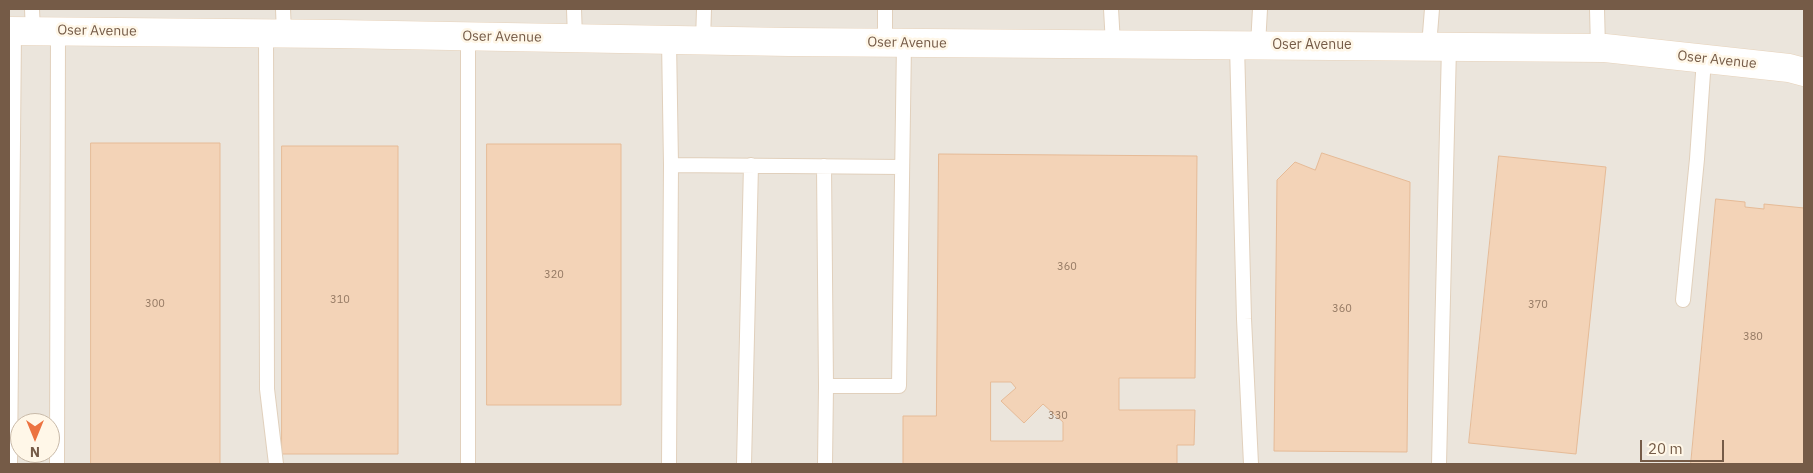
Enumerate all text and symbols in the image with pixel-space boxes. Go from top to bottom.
street label: Oser Avenue [57,22,137,40]
street label: Oser Avenue [462,28,542,46]
street label: Oser Avenue [867,34,947,52]
street label: Oser Avenue [1272,37,1352,53]
street label: Oser Avenue [1677,47,1757,73]
house number: 360 [1057,260,1077,274]
house number: 320 [544,268,564,282]
house number: 310 [330,293,350,307]
house number: 300 [145,297,165,311]
house number: 370 [1528,298,1548,312]
house number: 360 [1332,302,1352,316]
house number: 380 [1743,330,1763,344]
house number: 330 [1048,409,1068,423]
north arrow [10,413,60,463]
scale bar [1643,430,1727,462]
text: 20 m [1648,439,1683,458]
text: N [30,443,40,461]

